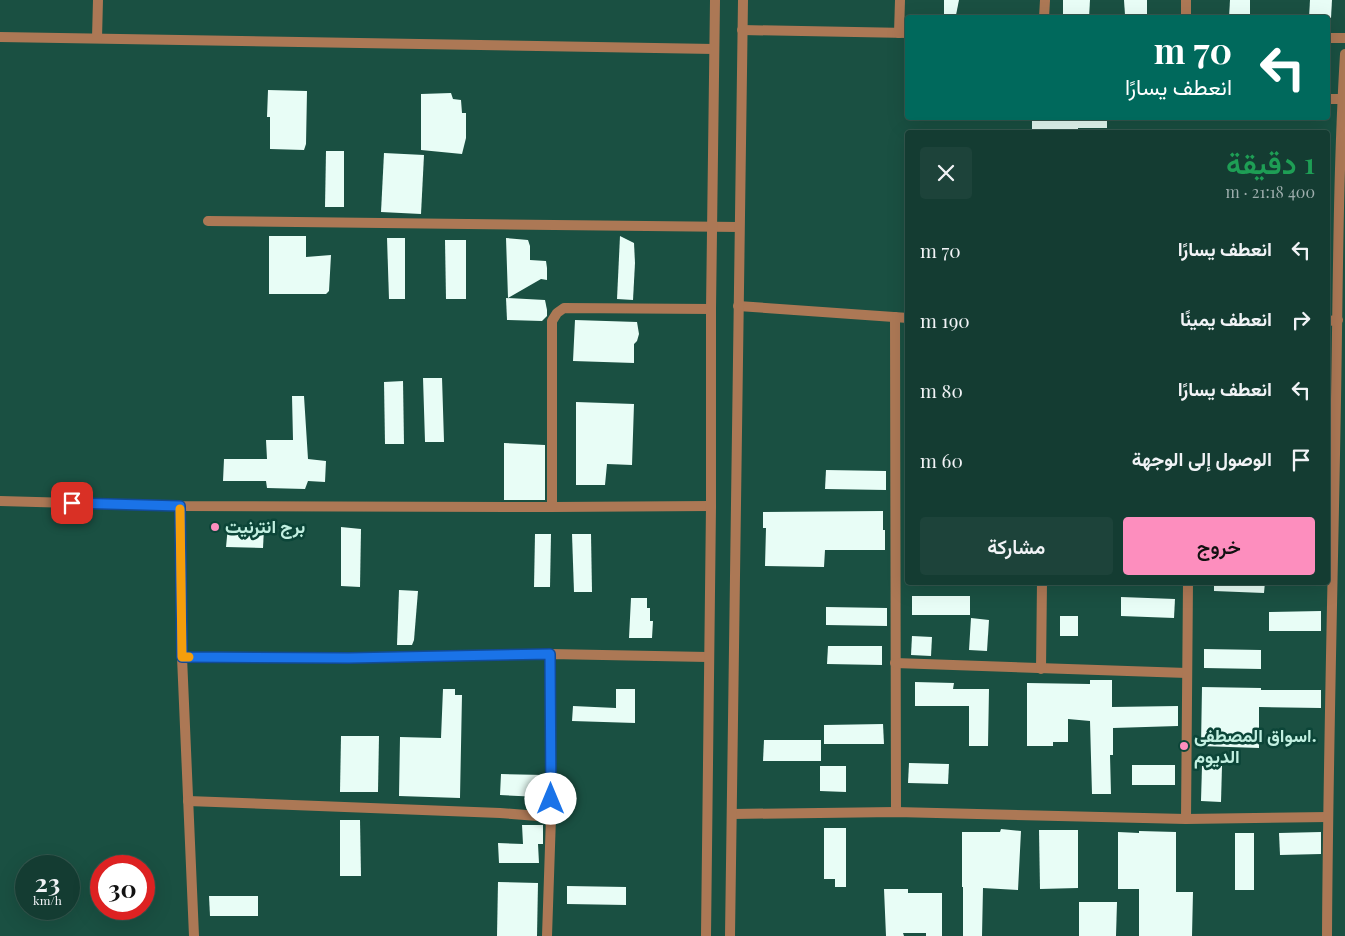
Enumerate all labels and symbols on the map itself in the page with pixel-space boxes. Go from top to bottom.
pin [51,482,93,524]
place label: برج انترنيت [225,514,305,539]
marker: برج انترنيت [209,521,221,533]
place label: اسواق المصطفى. الديوم [1194,723,1317,769]
marker: اسواق المصطفى. الديوم [1178,740,1190,752]
position arrow [524,772,576,824]
speed limit sign: 30 [90,855,155,920]

